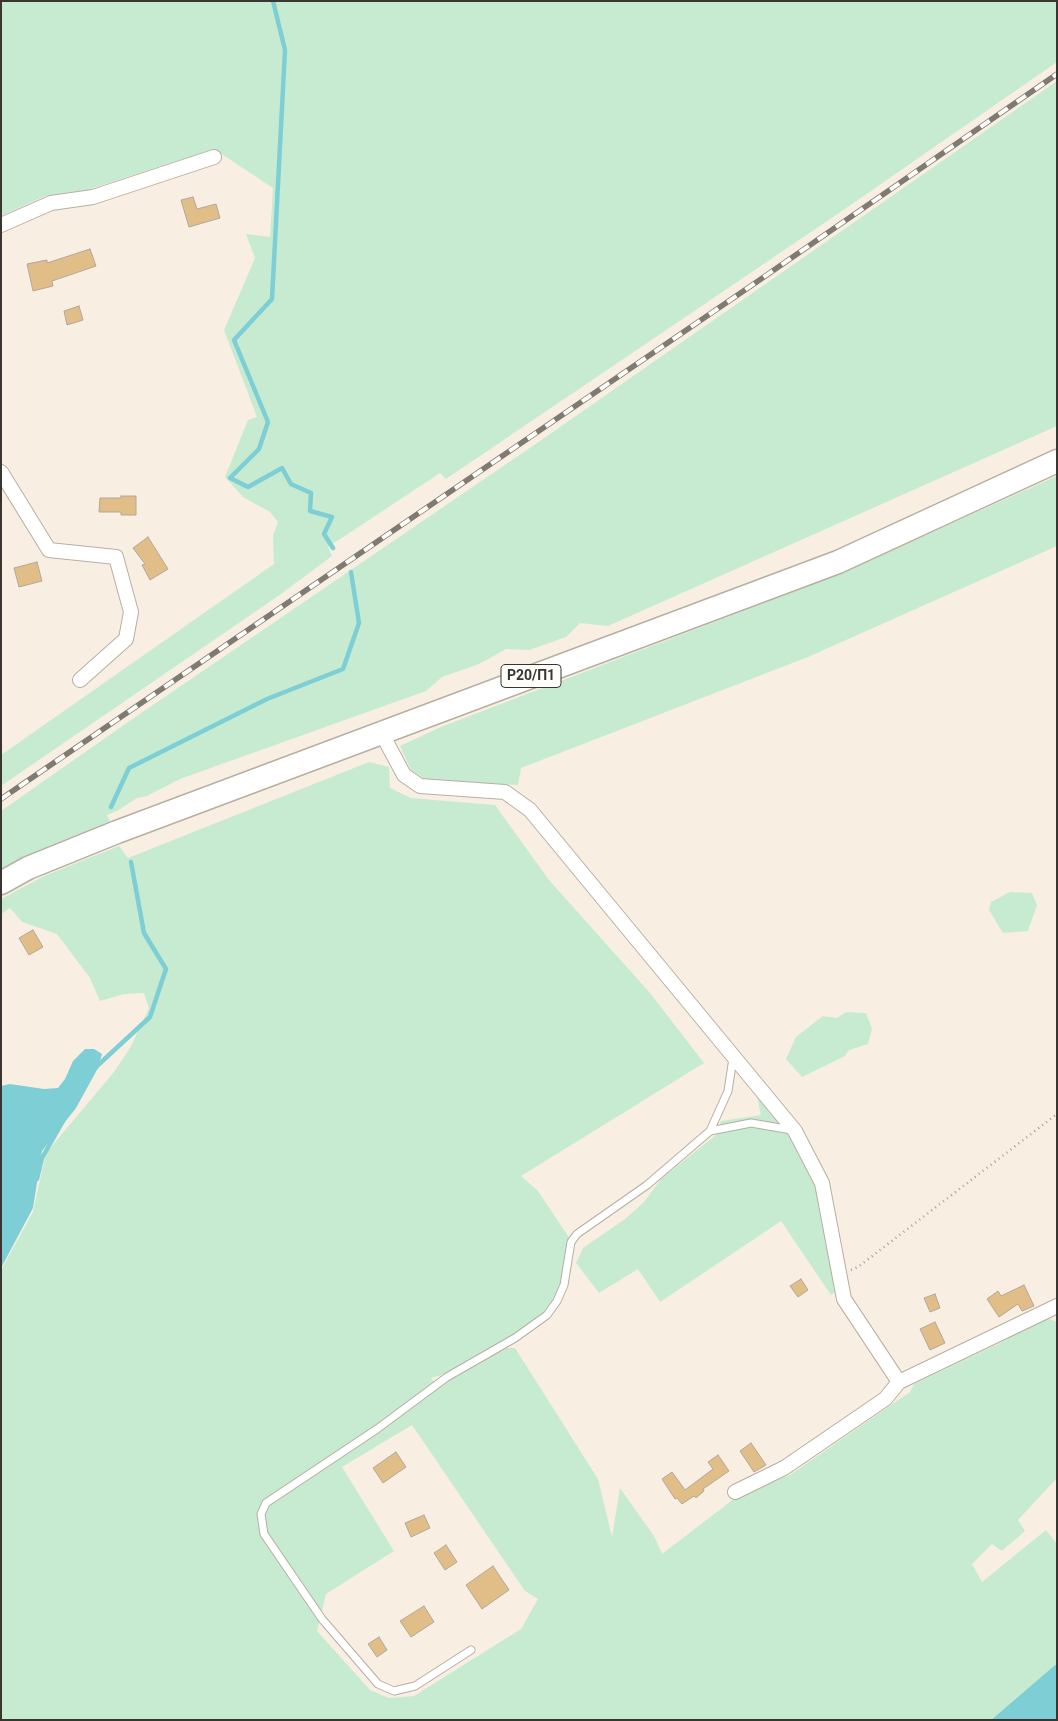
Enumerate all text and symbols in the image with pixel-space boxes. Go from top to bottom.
road number: Р20/П1 [501,664,561,688]

